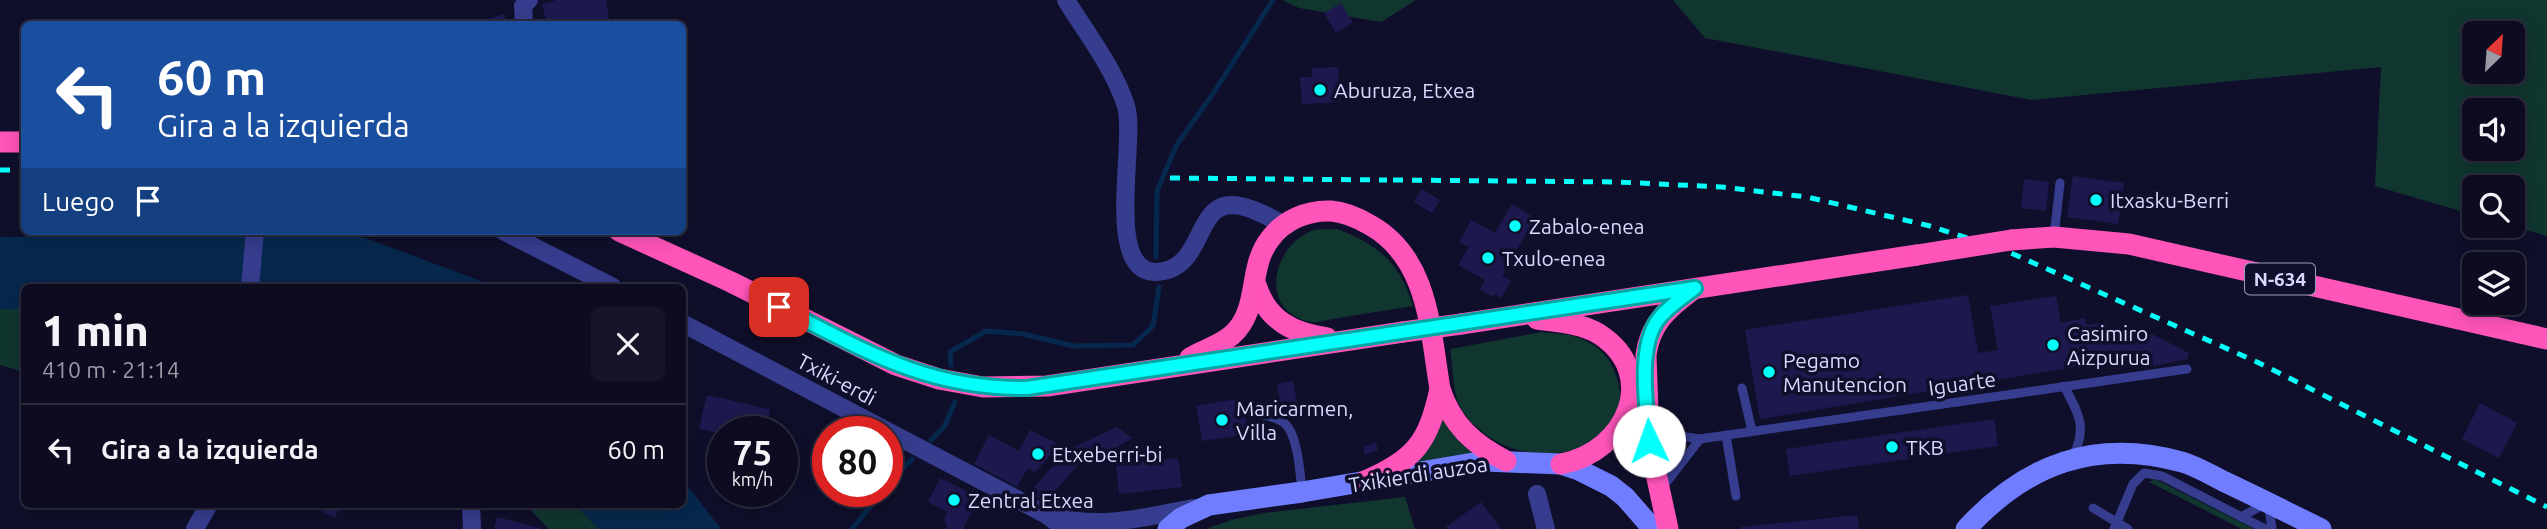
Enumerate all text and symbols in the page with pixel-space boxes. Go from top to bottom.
north arrow [2462,21,2525,84]
map controls [2462,21,2525,315]
icon: left [42,49,133,140]
text: 60 m [157,49,266,104]
place label: Aburuza, Etxea [1334,78,1475,102]
marker: Aburuza, Etxea [1312,82,1328,98]
button: sound [2462,98,2525,161]
text: Gira a la izquierda [157,107,410,143]
button: search [2462,175,2525,238]
icon: arrive [129,182,167,220]
text: Luego [42,187,115,216]
place label: Itxasku-Berri [2110,188,2229,212]
marker: Itxasku-Berri [2088,192,2104,208]
place label: Zabalo-enea [1529,214,1645,238]
marker: Zabalo-enea [1507,218,1523,234]
place label: Txulo-enea [1502,246,1606,270]
marker: Txulo-enea [1480,250,1496,266]
button: layers [2462,252,2525,315]
road number: N-634 [2245,264,2315,294]
pin [749,277,809,337]
icon: arrive [760,288,798,326]
text: 1 min [42,307,149,354]
button: close [591,307,665,381]
place label: Casimiro Aizpurua [2067,321,2150,369]
marker: Casimiro Aizpurua [2045,337,2061,353]
street label: Txiki-erdi [793,348,881,410]
place label: Pegamo Manutencion [1783,348,1907,396]
text: 410 m · 21:14 [42,357,180,382]
marker: Pegamo Manutencion [1761,364,1777,380]
street label: Iguarte [1927,366,1997,400]
place label: Maricarmen, Villa [1236,396,1353,444]
position arrow [1612,404,1686,478]
marker: Maricarmen, Villa [1214,412,1230,428]
speed limit sign: 80 [812,416,903,507]
icon: left [42,431,80,469]
text: 75 [733,432,772,472]
text: Gira a la izquierda [101,435,319,464]
text: 60 m [607,435,665,464]
place label: TKB [1906,435,1944,459]
marker: TKB [1884,439,1900,455]
place label: Etxeberri-bi [1052,442,1163,466]
marker: Etxeberri-bi [1030,446,1046,462]
street label: Txikierdi auzoa [1347,451,1489,497]
text: km/h [732,469,773,489]
place label: Zentral Etxea [968,488,1094,512]
marker: Zentral Etxea [946,492,962,508]

